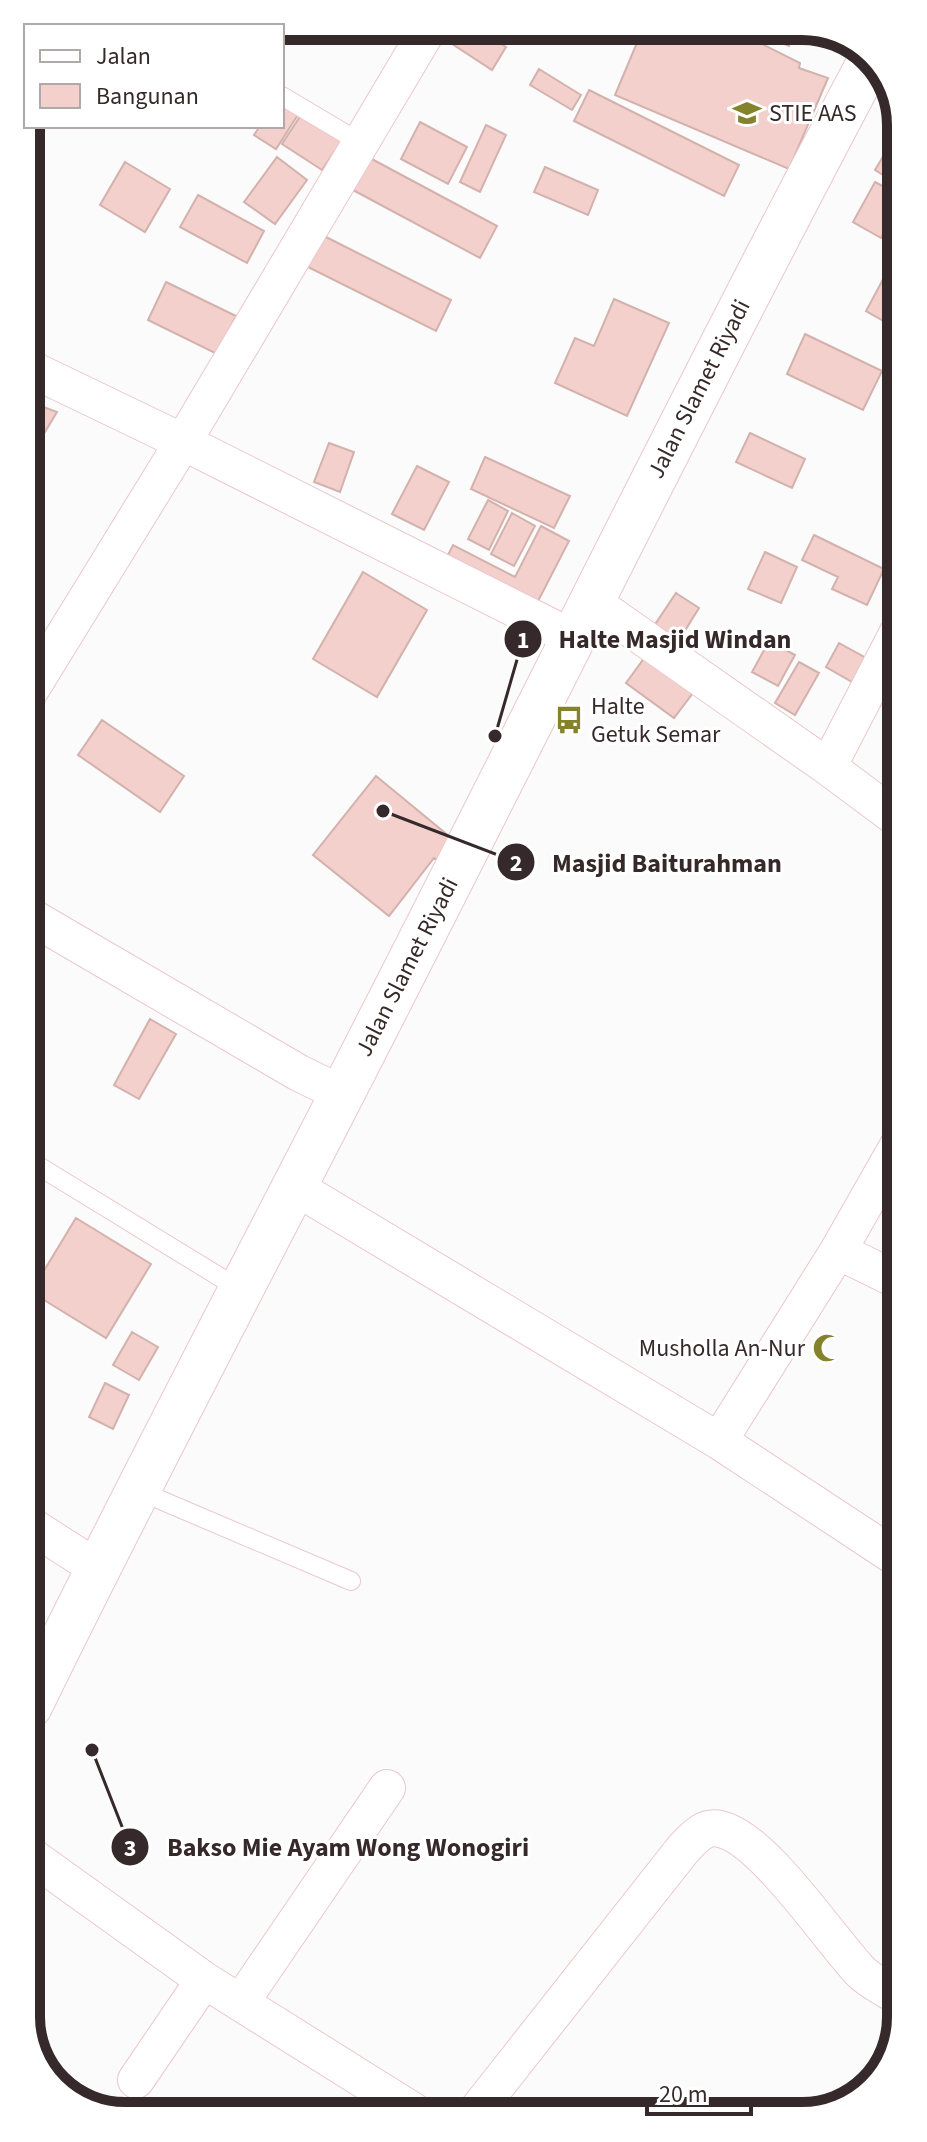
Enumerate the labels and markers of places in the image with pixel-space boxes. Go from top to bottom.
place label: STIE AAS [769,96,857,131]
school or university icon: STIE AAS [732,98,762,128]
callout: Halte Masjid Windan [503,614,808,664]
place label: Halte Getuk Semar [591,689,721,752]
bus stop icon: Halte Getuk Semar [554,705,584,735]
callout: Masjid Baiturahman [496,837,798,887]
place label: Musholla An-Nur [639,1331,806,1366]
mosque icon: Musholla An-Nur [812,1333,842,1363]
callout: Bakso Mie Ayam Wong Wonogiri [110,1822,545,1872]

